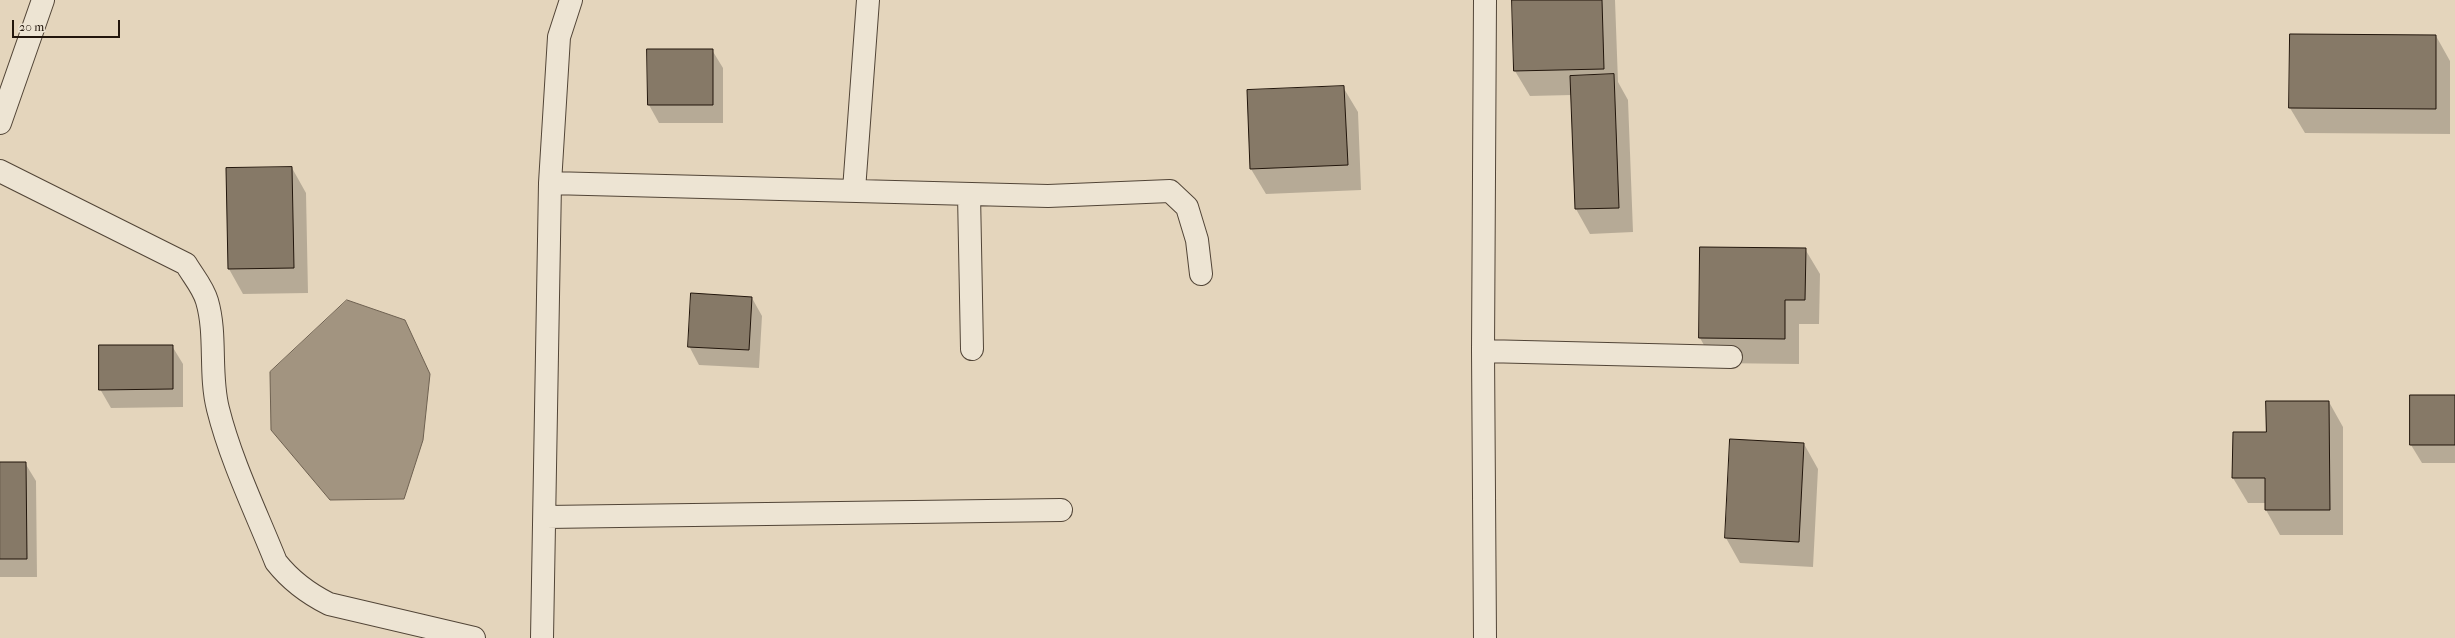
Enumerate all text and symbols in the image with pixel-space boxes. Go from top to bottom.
scale bar [14,12,122,38]
text: 20 m [19,20,44,34]

